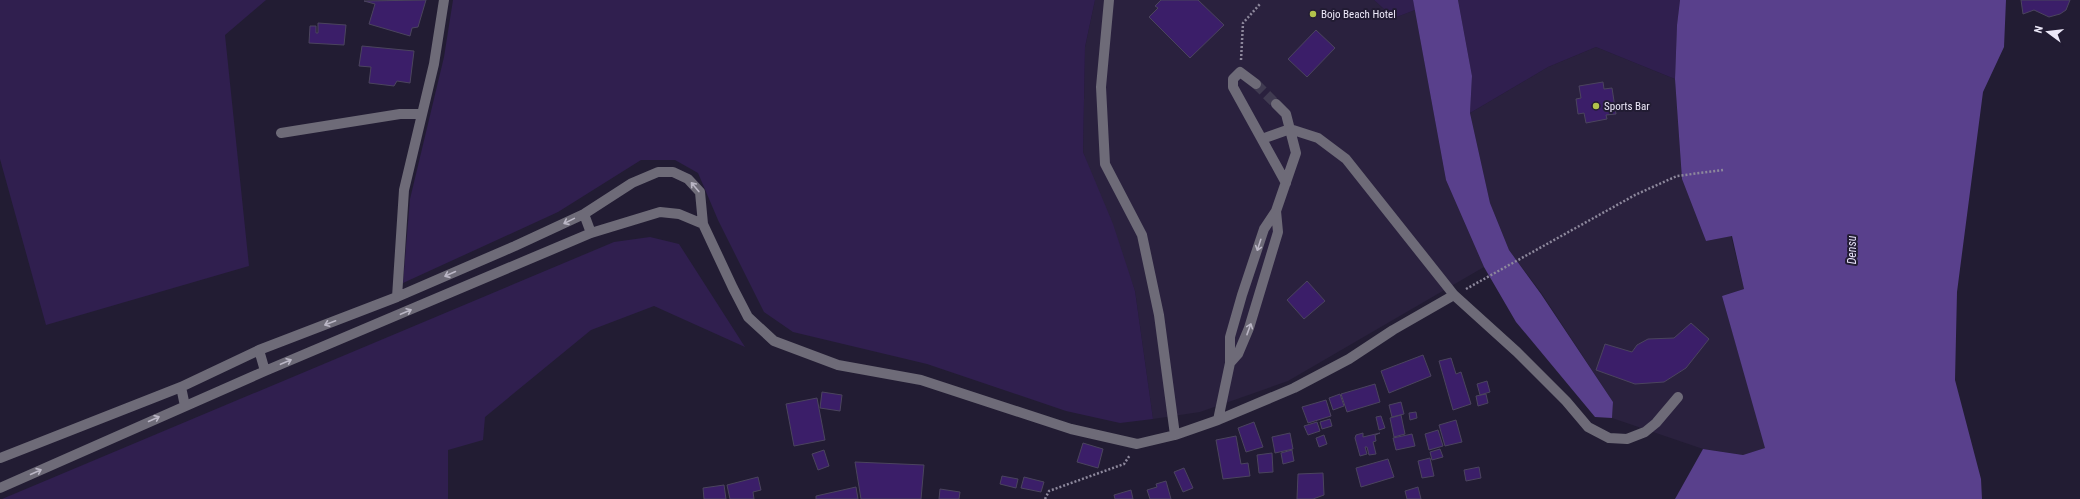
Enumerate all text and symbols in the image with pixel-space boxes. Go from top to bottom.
place label: Bojo Beach Hotel [1321,8,1396,21]
marker: Bojo Beach Hotel [1308,9,1318,19]
north arrow [2028,12,2068,52]
text: N [2032,24,2046,34]
place label: Sports Bar [1604,100,1650,113]
marker: Sports Bar [1591,101,1601,111]
one-way arrow [690,181,699,192]
one-way arrow [563,218,575,225]
water label: Densu [1845,235,1859,264]
one-way arrow [1254,239,1262,251]
one-way arrow [445,271,457,278]
one-way arrow [400,307,412,315]
one-way arrow [324,319,336,327]
one-way arrow [1245,323,1253,335]
one-way arrow [280,358,292,365]
one-way arrow [148,415,160,423]
one-way arrow [29,468,41,475]

